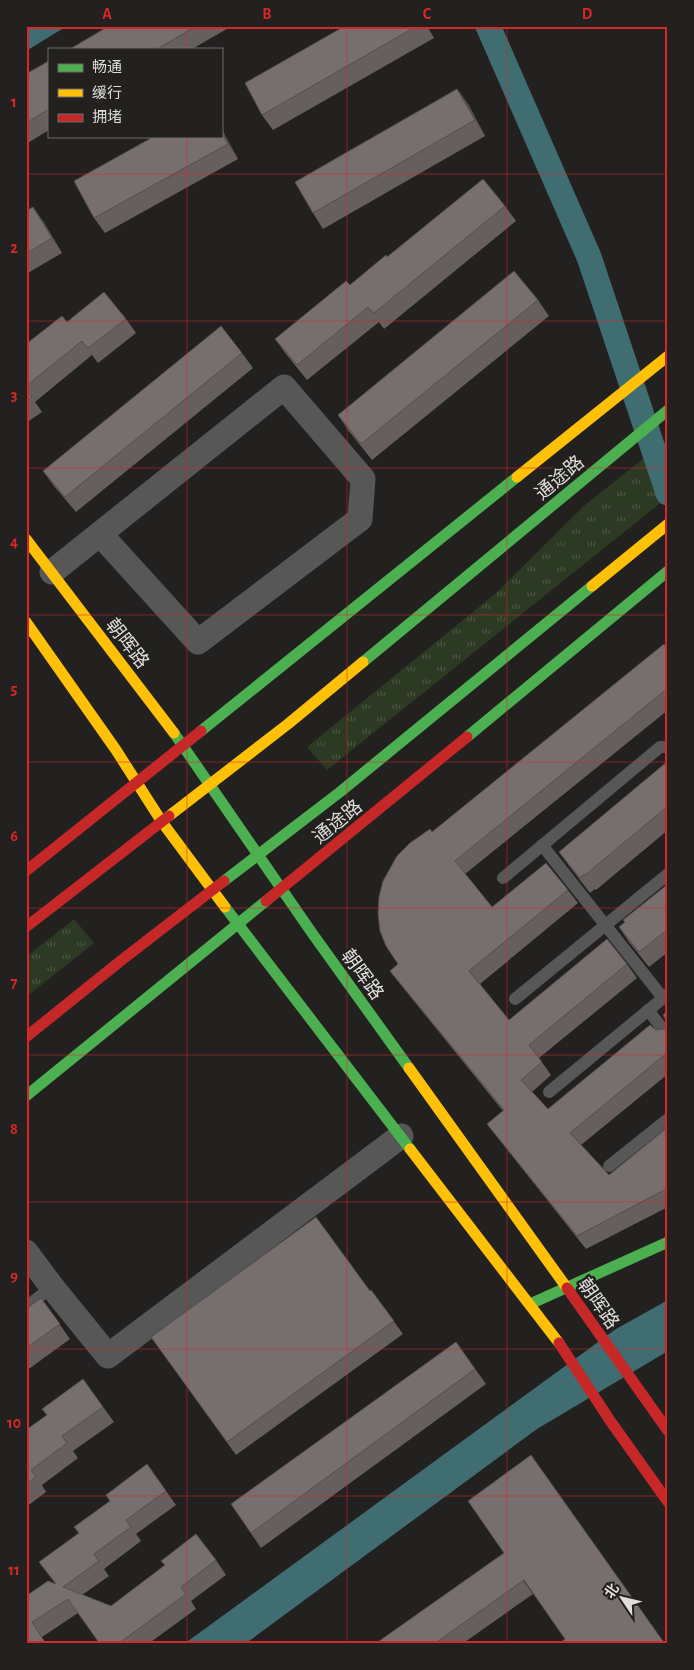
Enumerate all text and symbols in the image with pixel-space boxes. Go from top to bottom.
text: A [102,6,112,22]
text: B [262,6,272,22]
text: C [423,6,432,22]
text: D [582,6,593,22]
legend [48,48,222,138]
text: 畅通 [92,59,122,75]
text: 缓行 [92,85,122,101]
text: 1 [11,94,17,110]
text: 拥堵 [92,109,122,125]
text: 2 [10,240,18,256]
text: 3 [11,387,18,403]
street label: 通途路 [531,451,588,504]
text: 4 [10,534,18,550]
street label: 朝晖路 [102,614,153,672]
text: 5 [11,681,18,697]
street label: 通途路 [309,795,366,847]
text: 6 [10,828,18,844]
street label: 朝晖路 [337,945,388,1004]
text: 7 [11,975,18,991]
text: 8 [10,1121,18,1137]
text: 9 [10,1268,18,1284]
street label: 朝晖路 [574,1274,624,1333]
text: 10 [7,1415,21,1431]
text: 11 [8,1562,20,1578]
north arrow [596,1572,646,1622]
text: 北 [602,1581,622,1601]

